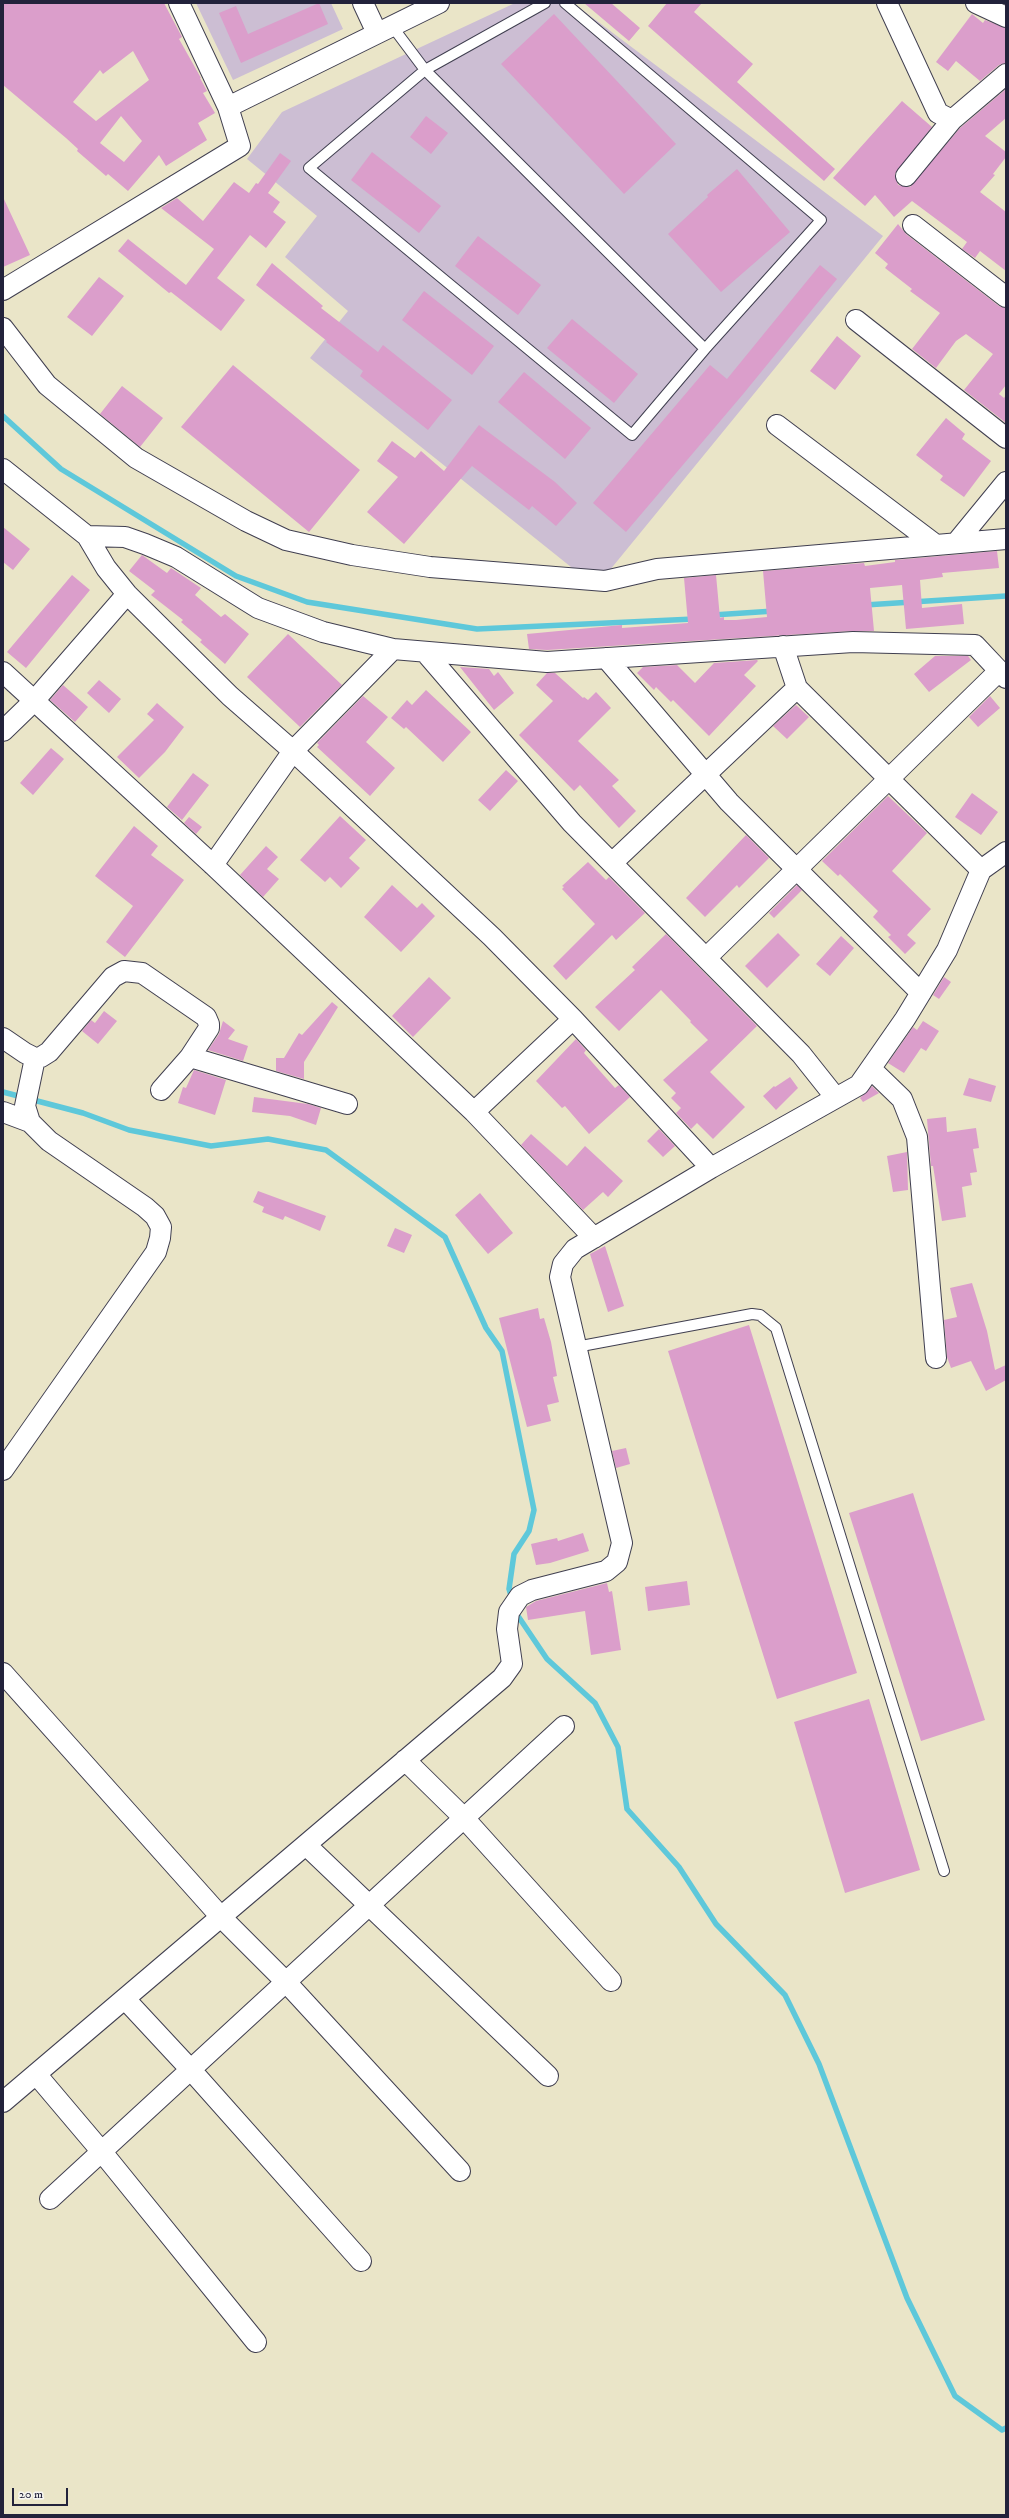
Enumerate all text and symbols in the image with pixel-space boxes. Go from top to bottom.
scale bar [14,2480,70,2506]
text: 20 m [19,2487,43,2502]

